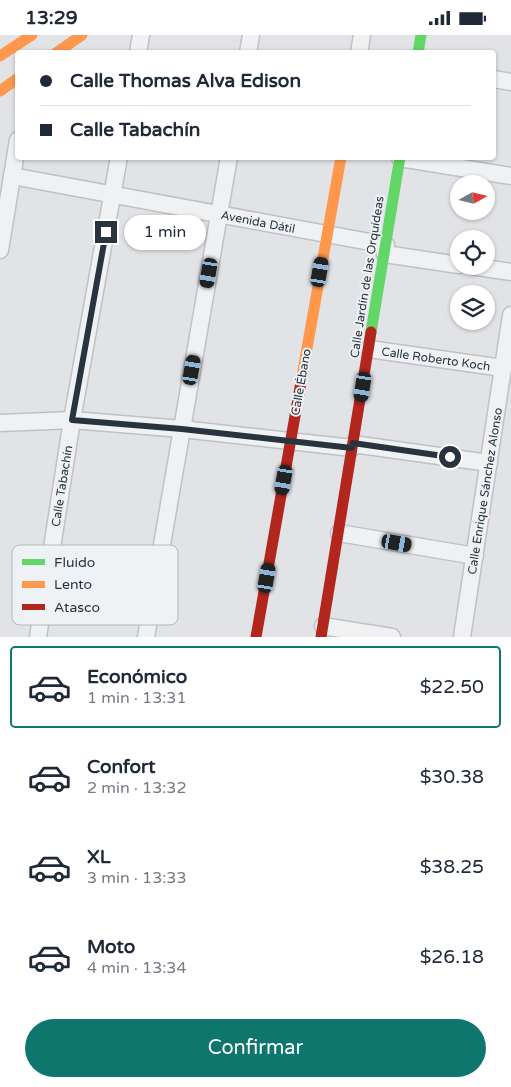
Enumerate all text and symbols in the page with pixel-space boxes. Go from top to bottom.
text: 13:29 [25,7,78,29]
text: Calle Thomas Alva Edison [70,70,301,92]
text: Calle Tabachín [70,119,200,141]
north arrow [450,175,495,220]
map controls [450,175,495,330]
street label: Calle Jardín de las Orquídeas [347,195,387,359]
street label: Avenida Dátil [220,208,296,236]
callout: 1 min [124,215,206,249]
route end [95,221,117,243]
text: 1 min [144,222,186,242]
button: locate [450,230,495,275]
car [310,256,329,288]
car [199,257,218,289]
button: layers [450,285,495,330]
street label: Calle Roberto Koch [381,344,491,374]
street label: Calle Ébano [288,348,314,416]
car [182,354,201,386]
car [353,371,372,403]
street label: Calle Enrique Sánchez Alonso [465,407,505,575]
street label: Calle Tabachín [49,444,75,528]
route start [439,446,461,468]
car [274,464,293,496]
car [380,533,413,553]
legend [12,545,178,625]
text: Fluido [54,554,95,571]
car [257,562,276,594]
text: Lento [54,576,92,593]
text: Atasco [54,599,100,616]
icon: car [27,665,72,710]
text: Económico [87,666,187,688]
text: $22.50 [420,676,484,698]
text: 1 min · 13:31 [87,688,186,708]
icon: car [27,755,72,800]
text: Confort [87,756,156,778]
text: $30.38 [420,766,484,788]
text: 2 min · 13:32 [87,778,186,798]
icon: car [27,845,72,890]
text: XL [87,846,111,868]
text: $38.25 [420,856,484,878]
text: 3 min · 13:33 [87,868,186,888]
icon: car [27,935,72,980]
text: Moto [87,936,135,958]
text: $26.18 [420,946,484,968]
text: 4 min · 13:34 [87,958,186,978]
button: Confirmar [25,1019,486,1077]

